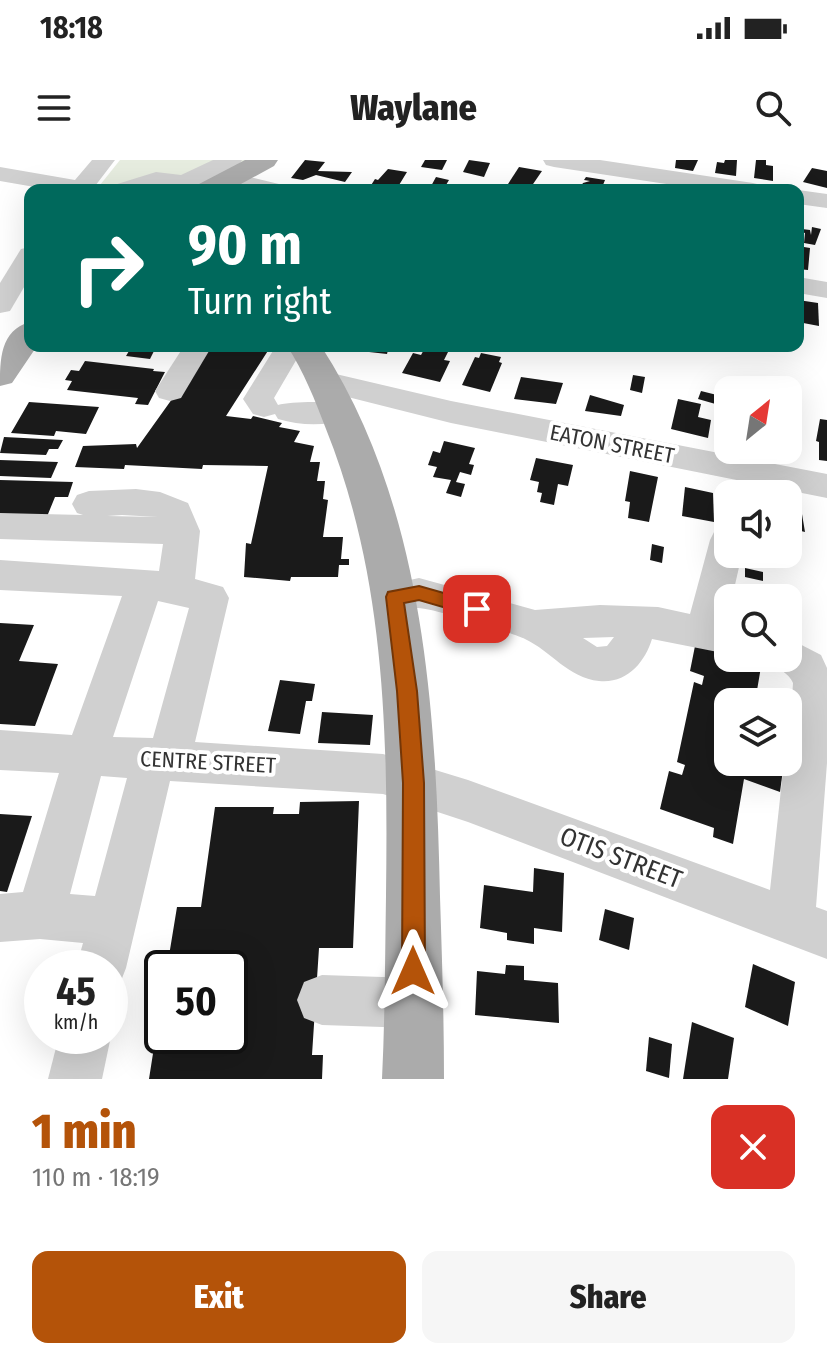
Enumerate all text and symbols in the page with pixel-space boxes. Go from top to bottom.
text: 18:18 [40,10,103,46]
icon: menu [32,86,76,130]
text: Waylane [350,86,477,130]
icon: search [751,86,795,130]
text: 90 m [188,212,302,279]
icon: right [56,216,160,320]
text: Turn right [188,280,331,324]
north arrow [714,376,802,464]
map controls [714,376,802,776]
street label: EATON STREET [548,419,677,469]
button: sound [714,480,802,568]
pin [443,575,511,643]
button: search [714,584,802,672]
icon: arrive [455,587,499,631]
button: layers [714,688,802,776]
street label: CENTRE STREET [139,745,277,779]
street label: OTIS STREET [556,821,686,895]
position arrow [371,929,455,1013]
speed limit sign: 50 [144,950,248,1054]
text: 45 [56,968,96,1016]
text: km/h [54,1010,98,1034]
text: 1 min [32,1103,136,1161]
button: close [711,1105,795,1189]
text: 110 m · 18:19 [32,1162,160,1193]
button: Exit [32,1251,406,1343]
button: Share [422,1251,795,1343]

